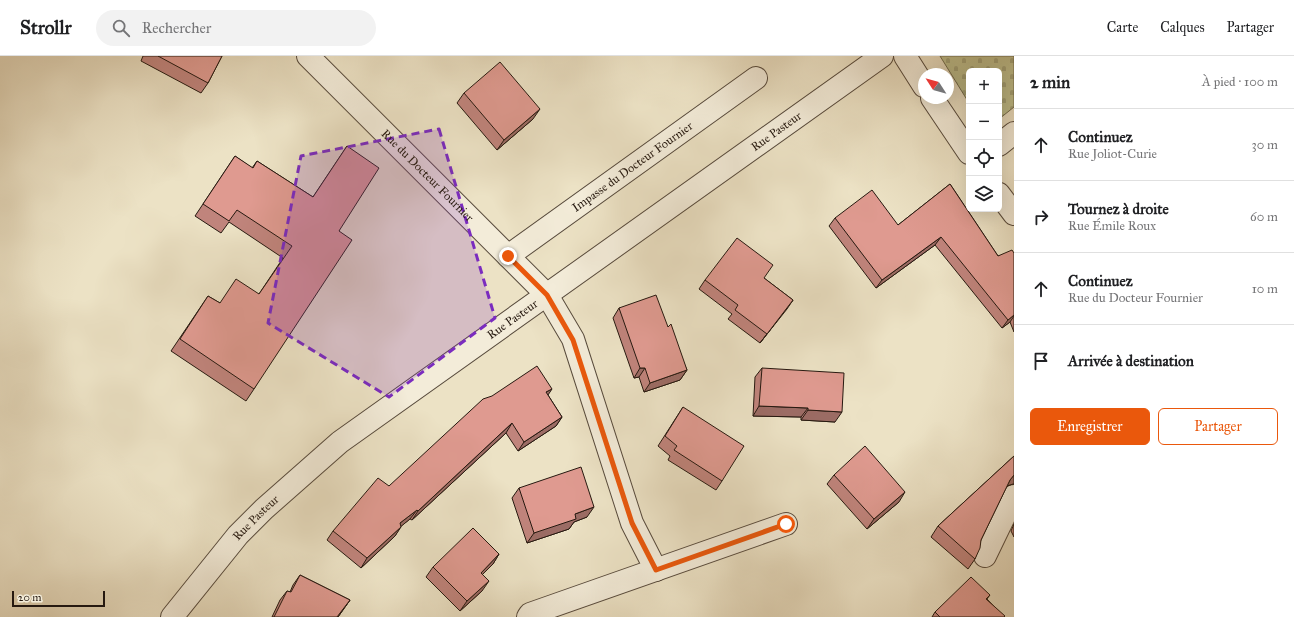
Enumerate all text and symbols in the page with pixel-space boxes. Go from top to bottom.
search box [96,10,376,46]
text: Strollr [20,16,72,39]
icon: search [110,17,132,39]
text: Rechercher [142,19,211,37]
text: Carte [1107,19,1138,36]
text: Calques [1160,19,1205,36]
text: Partager [1227,19,1274,36]
north arrow [918,68,954,104]
map controls [966,68,1002,212]
button: + [966,68,1002,104]
text: 2 min [1030,72,1070,93]
text: À pied · 100 m [1202,74,1278,90]
button: − [966,104,1002,140]
street label: Rue Pasteur [748,108,805,154]
street label: Impasse du Docteur Fournier [569,119,696,215]
street label: Rue du Docteur Fournier [378,126,477,225]
text: Continuez [1068,128,1133,146]
icon: ahead [1030,134,1052,156]
text: 30 m [1252,137,1278,153]
button: locate [966,140,1002,176]
text: Rue Joliot-Curie [1068,146,1157,162]
button: layers [966,176,1002,212]
text: Tournez à droite [1068,200,1169,218]
icon: right [1030,206,1052,228]
text: 60 m [1250,209,1278,225]
text: Rue Émile Roux [1068,218,1156,234]
route end [499,247,517,265]
text: Continuez [1068,272,1133,290]
icon: ahead [1030,278,1052,300]
text: 10 m [1252,281,1278,297]
text: Rue du Docteur Fournier [1068,290,1203,306]
street label: Rue Pasteur [484,296,541,342]
icon: arrive [1030,350,1052,372]
text: Arrivée à destination [1068,352,1194,370]
button: Enregistrer [1030,408,1150,445]
button: Partager [1158,408,1278,445]
street label: Rue Pasteur [230,492,282,543]
route start [777,515,795,533]
scale bar [12,589,105,608]
text: 20 m [18,591,41,604]

